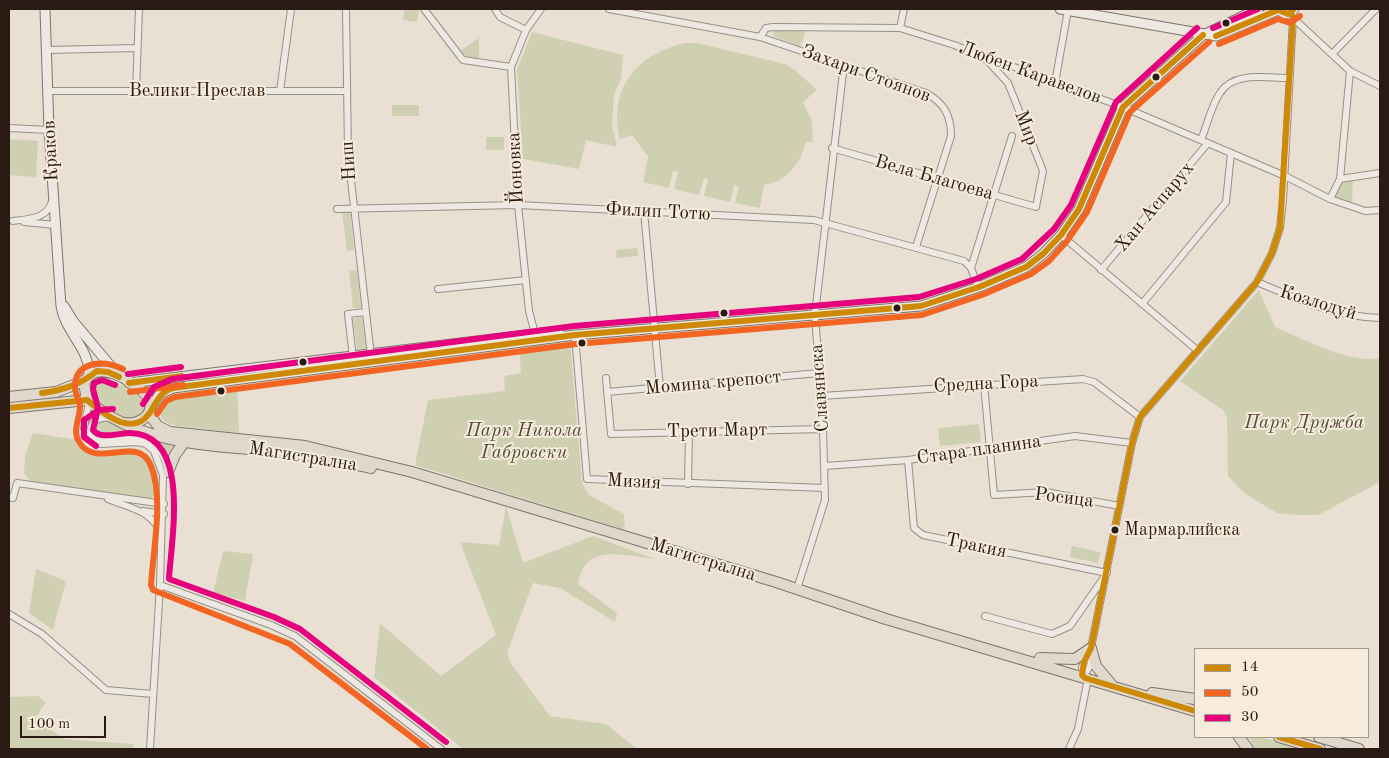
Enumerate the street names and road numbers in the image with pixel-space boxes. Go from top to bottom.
street label: Любен Каравелов [956,37,1104,109]
street label: Захари Стоянов [798,40,934,108]
street label: Велики Преслав [129,80,265,102]
street label: Мир [1009,107,1043,149]
street label: Краков [38,120,64,182]
street label: Йоновка [503,131,529,205]
street label: Ниш [336,140,362,182]
street label: Вела Благоева [872,150,996,206]
street label: Хан Аспарух [1110,157,1200,257]
street label: Филип Тотю [605,198,711,226]
street label: Козлодуй [1277,280,1359,326]
street label: Славянска [806,343,834,433]
street label: Момина крепост [644,366,782,400]
street label: Средна Гора [933,370,1039,398]
street label: Трети Март [666,419,768,443]
street label: Стара планина [915,430,1043,470]
street label: Магистрална [247,437,359,477]
street label: Мизия [606,469,662,495]
street label: Росица [1033,483,1095,513]
street label: Тракия [943,528,1009,564]
street label: Магистрална [647,533,759,587]

